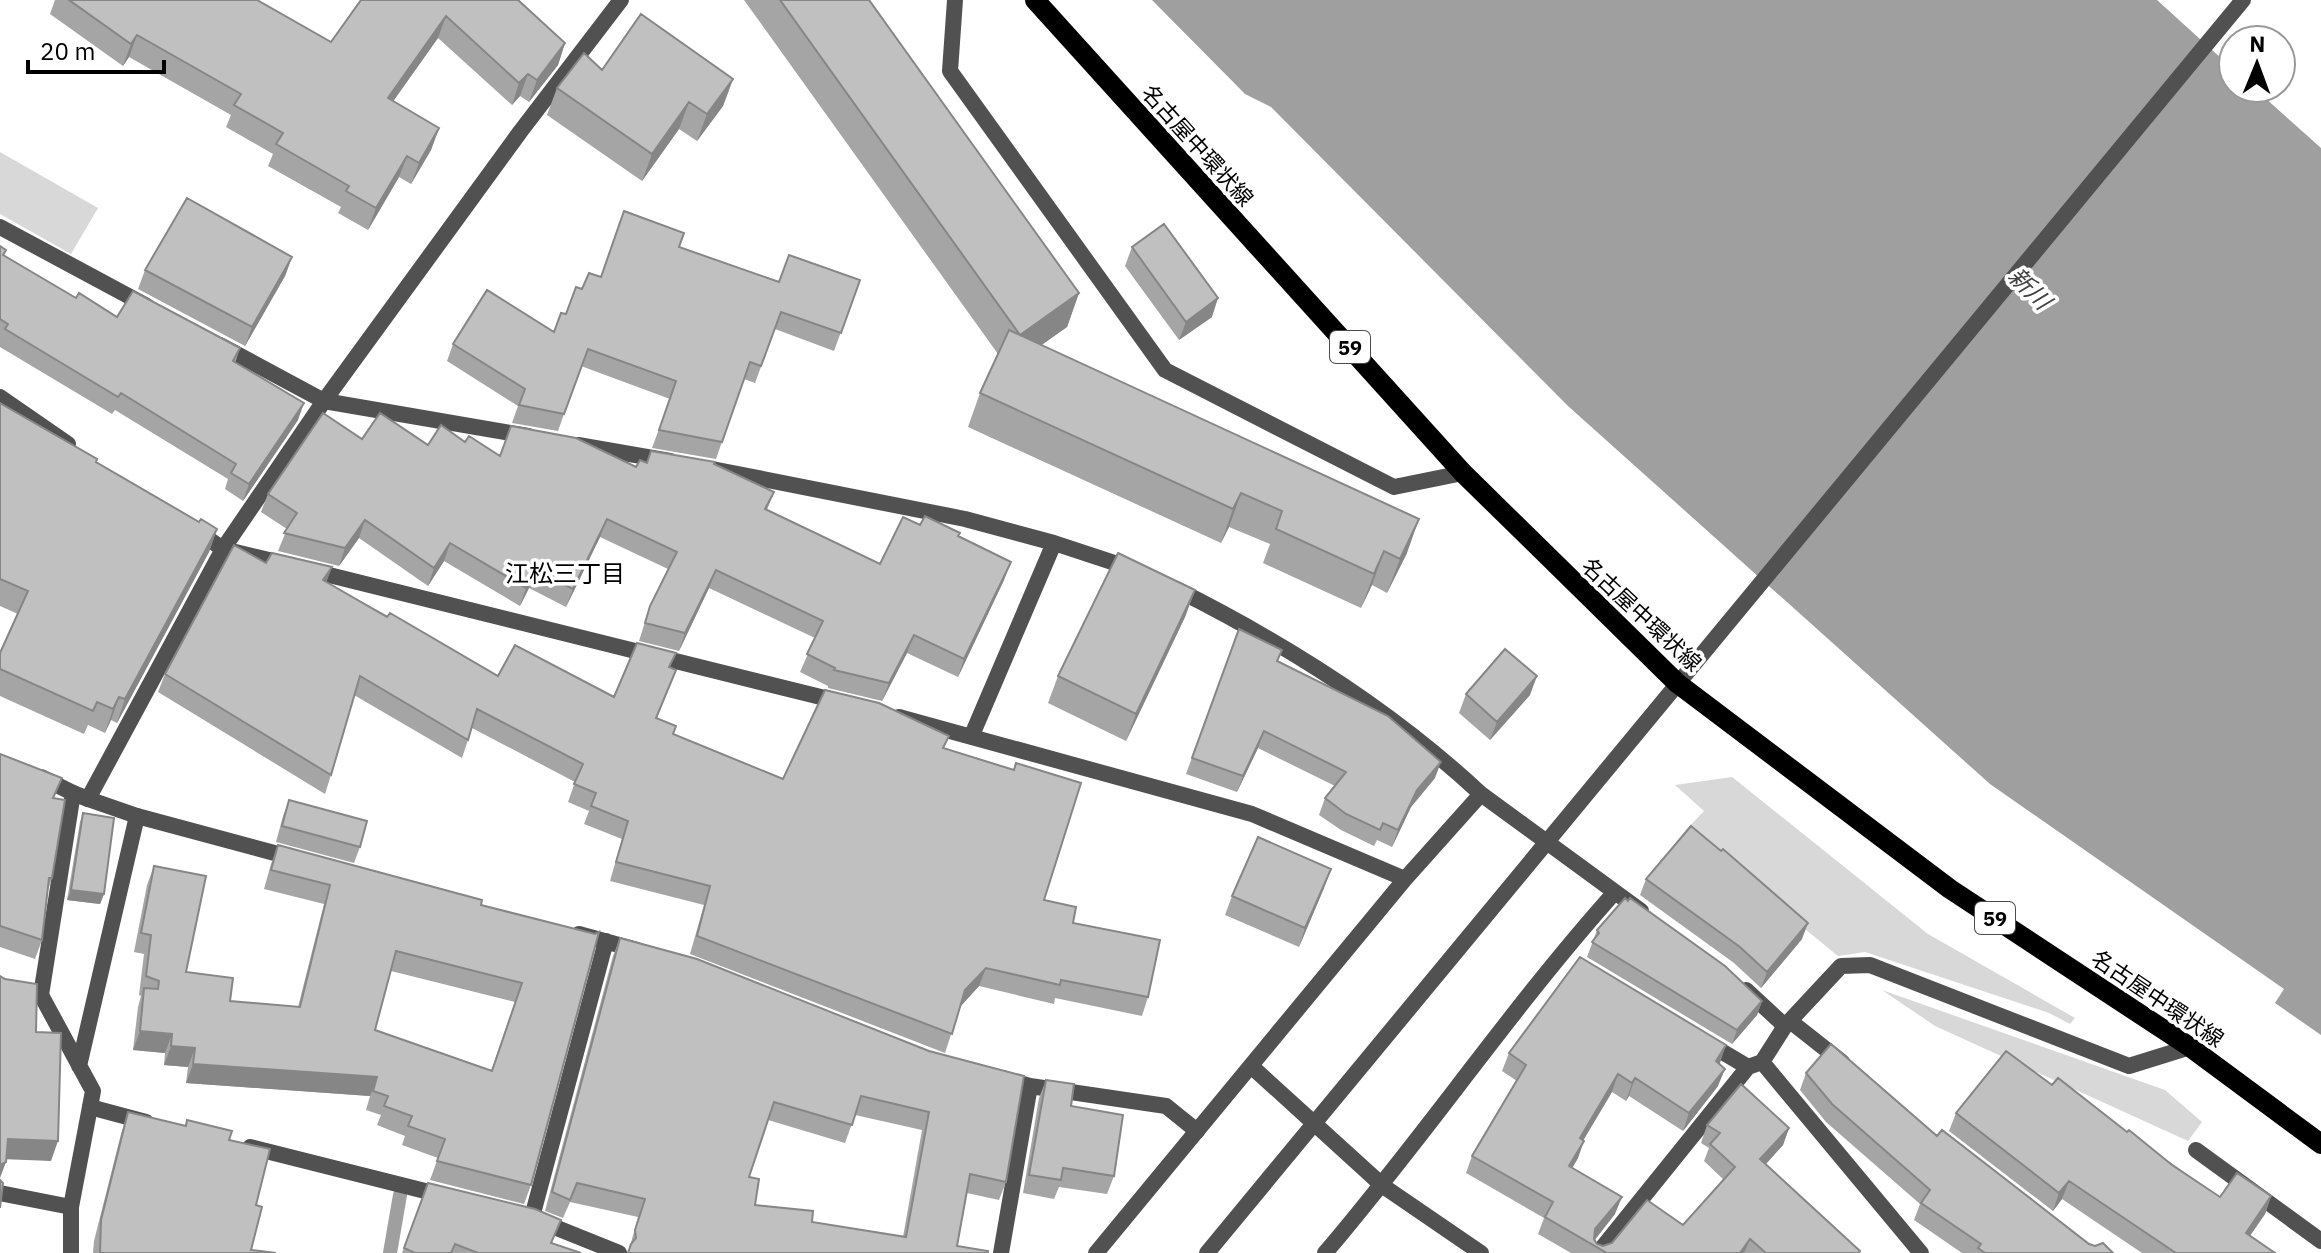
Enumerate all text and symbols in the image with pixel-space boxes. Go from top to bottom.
scale bar [28,24,164,74]
north arrow [2217,24,2297,104]
text: N [2249,29,2266,58]
text: 20 m [40,35,95,67]
street label: 名古屋中環状線 [1136,78,1260,212]
water label: 新川 [2002,260,2060,318]
road number: 59 [1330,331,1370,363]
street label: 名古屋中環状線 [1576,551,1708,677]
district label: 江松三丁目 [505,557,625,589]
road number: 59 [1975,902,2015,934]
street label: 名古屋中環状線 [2086,943,2230,1053]

